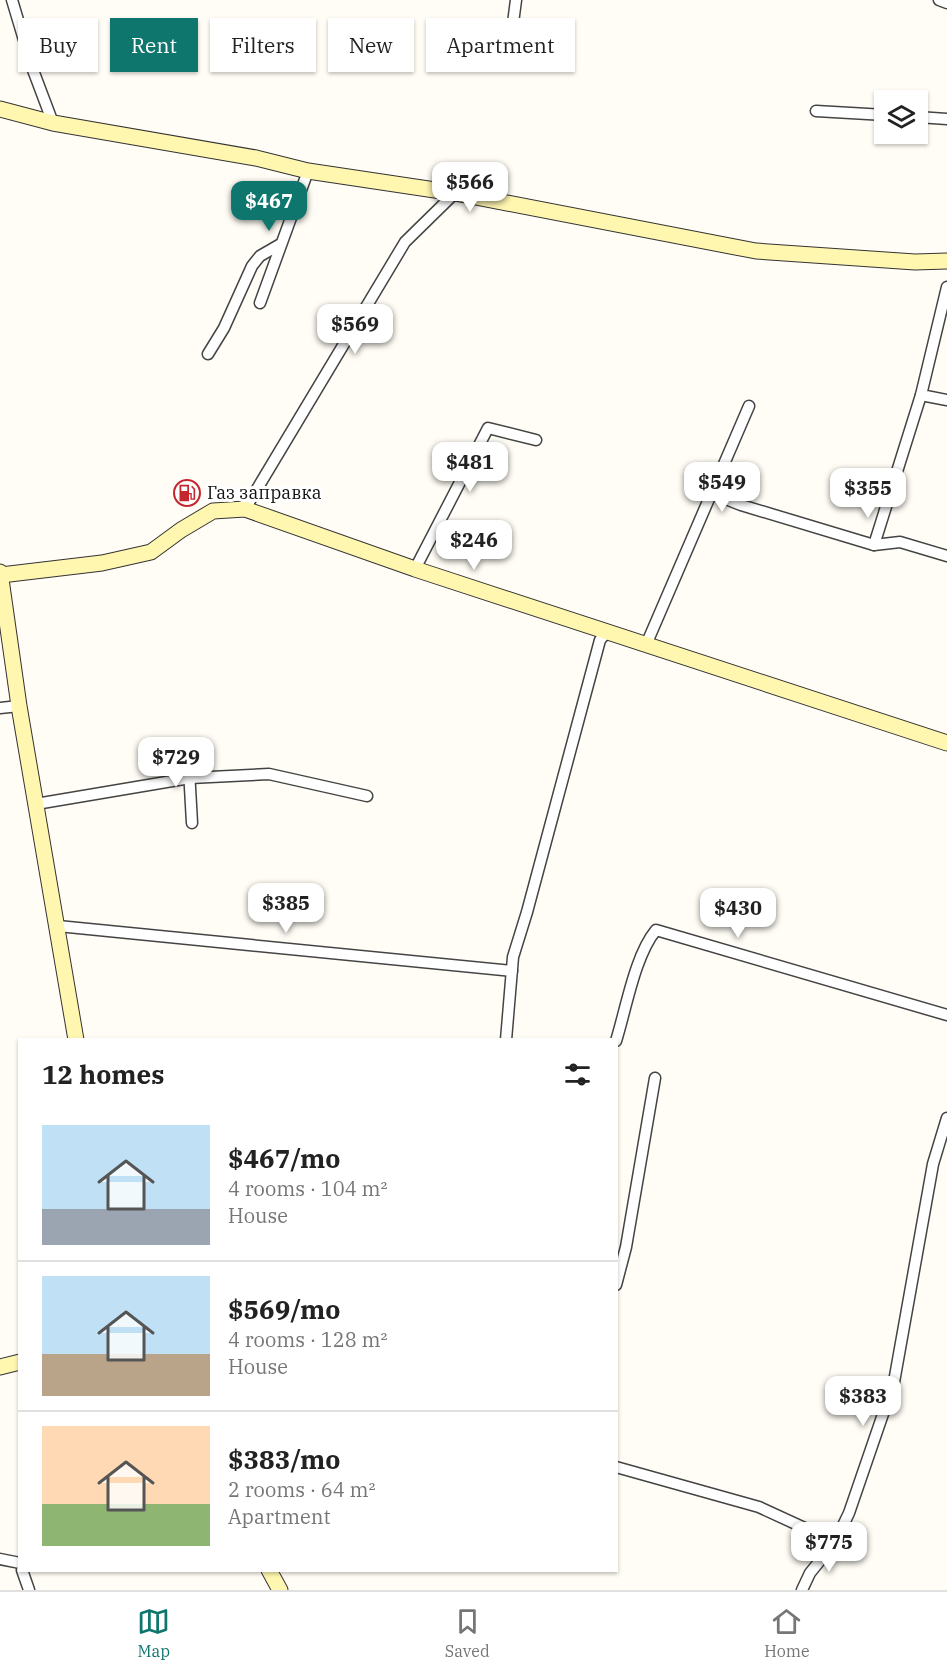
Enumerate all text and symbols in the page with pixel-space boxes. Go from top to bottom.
chip: Buy [18,18,98,72]
chip: Rent [110,18,198,72]
chip: Filters [210,18,316,72]
chip: New [328,18,414,72]
chip: Apartment [426,18,575,72]
map controls [874,90,928,144]
button: layers [874,90,928,144]
pin: $566 [434,162,506,213]
text: $566 [446,168,494,195]
pin: $467 [233,181,305,232]
text: $467 [245,187,293,214]
pin: $569 [319,304,391,355]
text: $569 [331,310,379,337]
pin: $481 [434,442,506,493]
text: $481 [446,448,494,475]
pin: $549 [686,462,758,513]
text: $549 [698,468,746,495]
pin: $355 [832,468,904,519]
text: $355 [844,474,892,501]
fuel station icon: Газ заправка [172,478,202,508]
place label: Газ заправка [207,481,322,504]
pin: $246 [438,520,510,571]
text: $246 [450,526,498,553]
pin: $729 [140,737,212,788]
text: $729 [152,743,200,770]
pin: $385 [250,883,322,934]
pin: $430 [702,888,774,939]
text: $385 [262,889,310,916]
text: $430 [714,894,762,921]
text: 12 homes [42,1057,164,1091]
icon: filters [561,1058,594,1091]
text: $467/mo [228,1141,340,1175]
icon: home [90,1149,162,1221]
text: 4 rooms · 104 m² [228,1175,387,1202]
text: House [228,1202,288,1229]
text: $569/mo [228,1292,340,1326]
icon: home [90,1300,162,1372]
text: 4 rooms · 128 m² [228,1326,387,1353]
text: House [228,1353,288,1380]
pin: $383 [827,1376,899,1427]
text: $383 [839,1382,887,1409]
text: $383/mo [228,1442,340,1476]
icon: home [90,1450,162,1522]
text: 2 rooms · 64 m² [228,1476,375,1503]
text: Apartment [228,1503,331,1530]
pin: $775 [793,1522,865,1573]
text: $775 [805,1528,853,1555]
tab: Map [137,1605,170,1661]
tab: Saved [445,1605,490,1661]
tab: Home [764,1605,810,1661]

